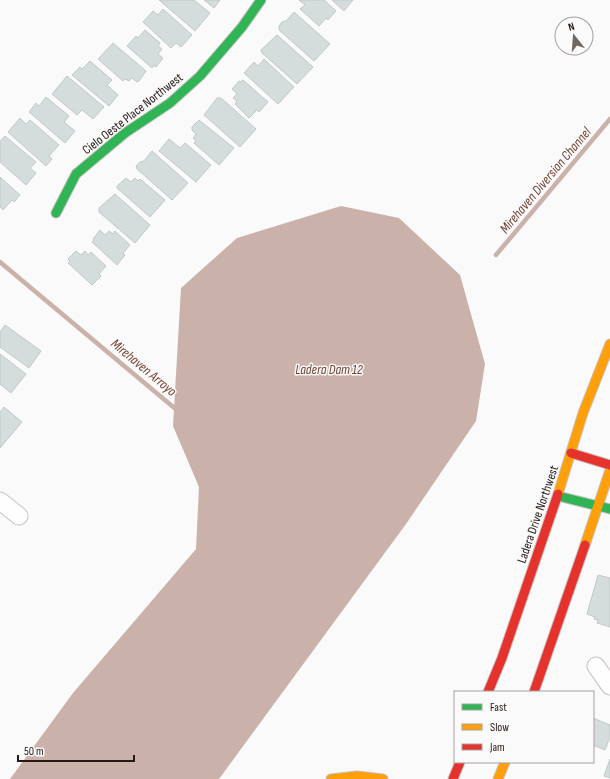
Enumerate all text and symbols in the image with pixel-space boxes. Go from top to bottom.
north arrow [554,16,594,56]
text: N [567,20,576,34]
street label: Cielo Oeste Place Northwest [79,70,186,158]
water label: Mirehaven Diversion Channel [496,124,595,237]
water label: Mirehaven Arroyo [107,335,180,400]
water label: Ladera Dam 12 [295,361,363,378]
street label: Ladera Drive Northwest [514,463,562,565]
legend [454,691,594,763]
text: Fast [490,700,507,715]
text: Slow [490,720,509,735]
scale bar [18,737,134,763]
text: Jam [489,740,505,755]
text: 50 m [24,744,44,759]

